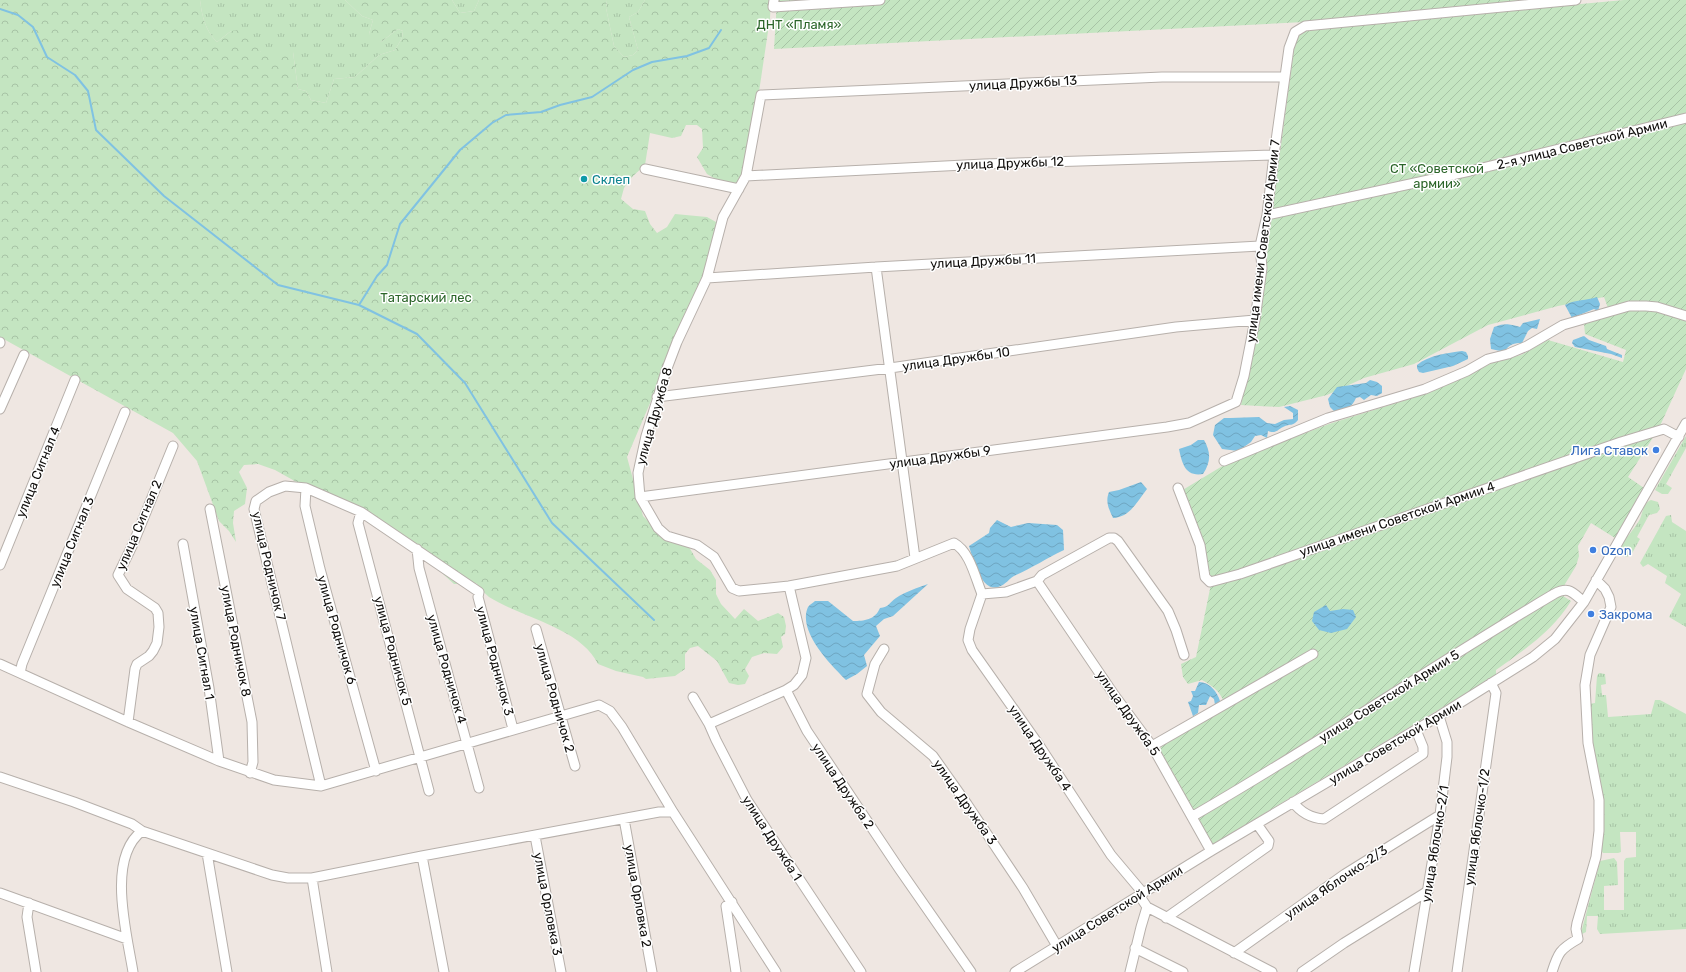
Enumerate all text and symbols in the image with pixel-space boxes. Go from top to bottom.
park label: ДНТ «Пламя» [757,17,842,32]
street label: улица Дружбы 13 [969,73,1078,93]
street label: 2-я улица Советской Армии [1495,116,1669,172]
street label: улица имени Советской Армии 7 [1243,138,1283,343]
street label: улица Дружбы 12 [956,154,1064,172]
park label: СТ «Советской армии» [1390,161,1484,191]
place label: Склеп [592,172,630,187]
marker: Склеп [579,174,589,184]
street label: улица Дружбы 11 [930,251,1036,271]
park label: Татарский лес [380,290,472,305]
street label: улица Дружбы 10 [901,344,1011,374]
street label: улица Дружба 8 [633,365,675,467]
street label: улица Сигнал 4 [13,424,63,520]
street label: улица Дружбы 9 [888,442,992,472]
place label: Лига Ставок [1571,443,1648,458]
marker: Лига Ставок [1651,445,1661,455]
street label: улица Сигнал 2 [113,478,165,572]
street label: улица имени Советской Армии 4 [1297,478,1497,560]
street label: улица Сигнал 3 [47,494,97,589]
street label: улица Родничок 7 [249,510,289,622]
place label: Ozon [1601,543,1632,558]
marker: Ozon [1588,545,1598,555]
street label: улица Родничок 6 [314,574,360,686]
street label: улица Родничок 8 [218,584,254,698]
street label: улица Родничок 5 [371,595,415,708]
street label: улица Сигнал 1 [186,605,218,701]
street label: улица Родничок 3 [473,605,517,717]
place label: Закрома [1599,607,1652,622]
marker: Закрома [1586,609,1596,619]
street label: улица Родничок 4 [424,613,470,725]
street label: улица Родничок 2 [532,642,578,754]
street label: улица Советской Армии 5 [1316,646,1462,746]
street label: улица Дружба 5 [1093,668,1163,759]
street label: улица Советской Армии [1326,696,1464,788]
street label: улица Дружба 4 [1006,702,1074,794]
street label: улица Дружба 2 [809,740,877,832]
street label: улица Дружба 3 [930,757,1000,848]
street label: улица Яблочко-1/2 [1461,767,1493,887]
street label: улица Яблочко-2/1 [1418,784,1452,904]
street label: улица Дружба 1 [739,793,805,883]
street label: улица Яблочко-2/3 [1282,842,1390,922]
street label: улица Орловка 2 [622,843,654,949]
street label: улица Орловка 3 [531,851,565,957]
street label: улица Советской Армии [1049,863,1185,955]

